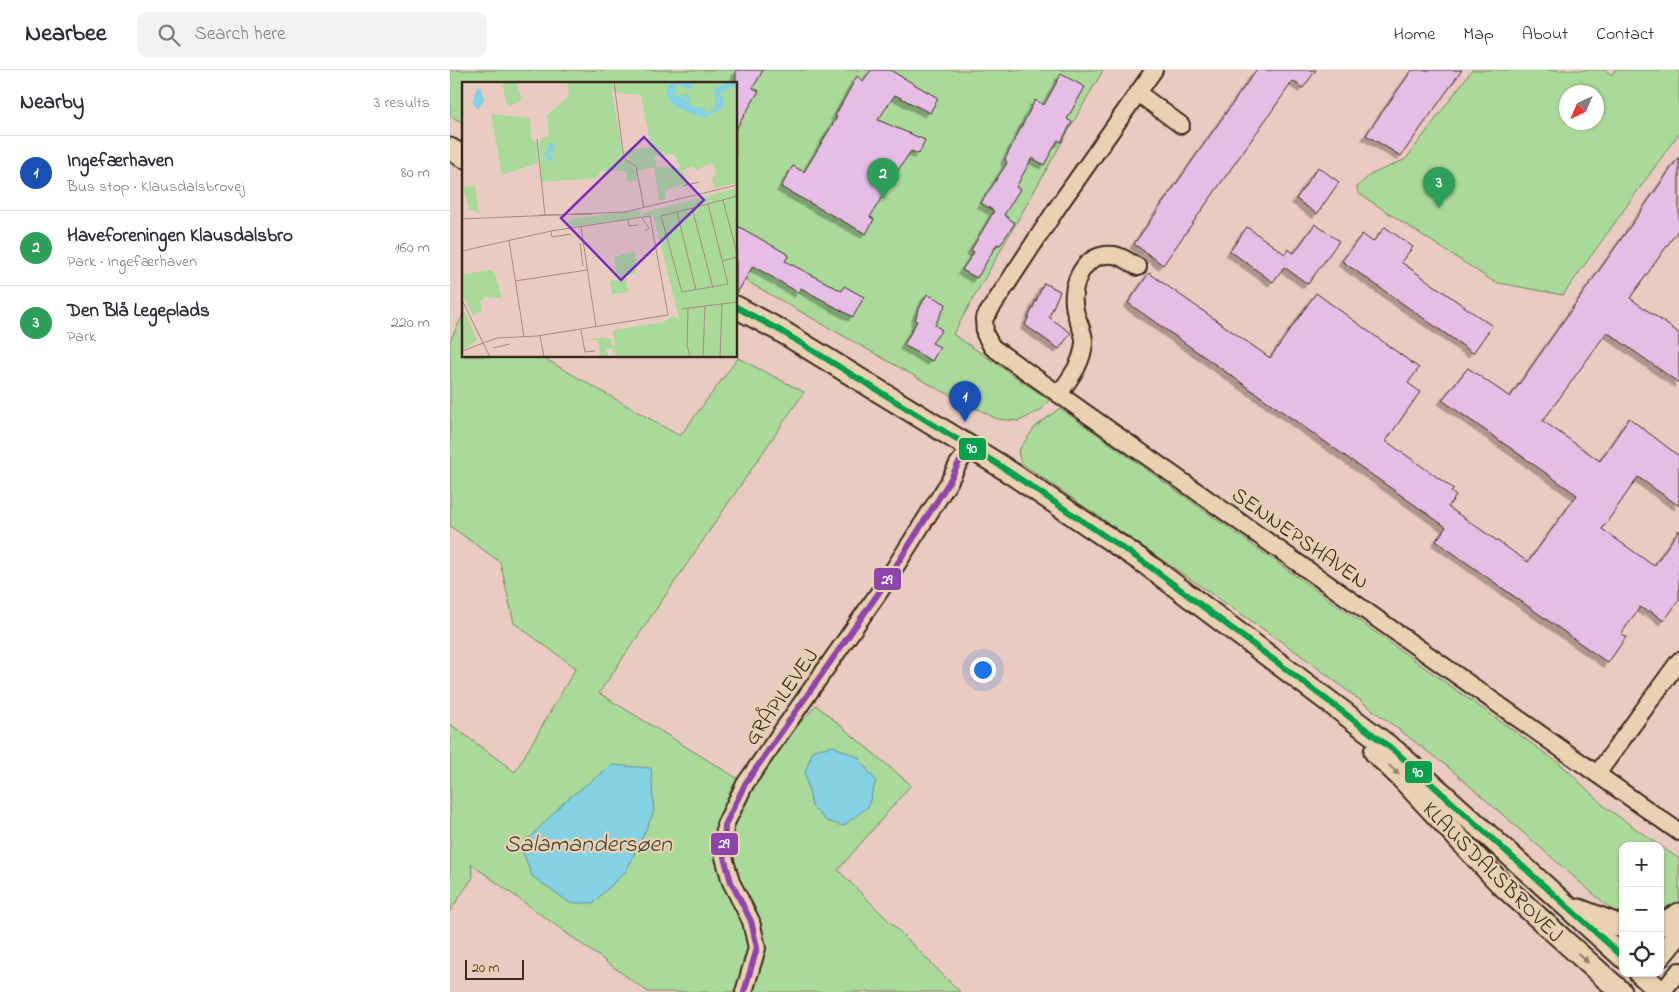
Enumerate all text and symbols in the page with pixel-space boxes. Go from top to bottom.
search box [137,12,487,57]
text: Nearbee [25,17,107,52]
icon: search [155,21,183,49]
text: Search here [195,21,286,48]
text: Home [1394,22,1435,48]
text: Map [1463,22,1494,48]
text: About [1522,22,1568,48]
text: Contact [1596,22,1654,48]
inset map [462,82,738,358]
north arrow [1559,85,1604,130]
text: Nearby [20,88,84,118]
text: 3 results [374,91,430,115]
text: Ingefærhaven [67,148,174,175]
pin: 2 [867,158,899,199]
text: 1 [33,161,39,185]
text: 80 m [401,161,430,185]
pin: 3 [1423,167,1455,208]
text: Bus stop · Klausdalsbrovej [67,175,245,199]
text: Haveforeningen Klausdalsbro [67,223,293,250]
text: 2 [32,236,40,260]
text: 160 m [395,236,430,260]
text: Park · Ingefærhaven [67,250,197,274]
text: Den Blå Legeplads [67,298,210,325]
text: 3 [33,311,39,335]
text: 220 m [391,311,430,335]
text: Park [67,325,96,349]
pin: 1 [949,381,981,422]
line badge: 90 [958,437,987,461]
text: 90 [966,439,977,460]
street label: SENNEPSHAVEN [1224,480,1374,599]
line badge: 29 [873,567,902,591]
text: 29 [880,570,893,591]
street label: GRÅPILEVEJ [737,643,828,753]
your location [970,657,996,683]
line badge: 90 [1404,760,1433,784]
text: 90 [1412,763,1423,784]
one-way arrow [1387,764,1399,776]
street label: KLAUSDALSBROVEJ [1414,795,1570,951]
water label: Salamandersøen [504,828,673,863]
line badge: 29 [710,832,739,856]
text: 29 [717,834,730,855]
map controls [1619,842,1664,977]
button: + [1619,842,1664,887]
button: − [1619,887,1664,932]
button: locate [1619,932,1664,977]
one-way arrow [1576,952,1588,964]
scale bar [465,957,524,980]
text: 20 m [472,958,499,979]

